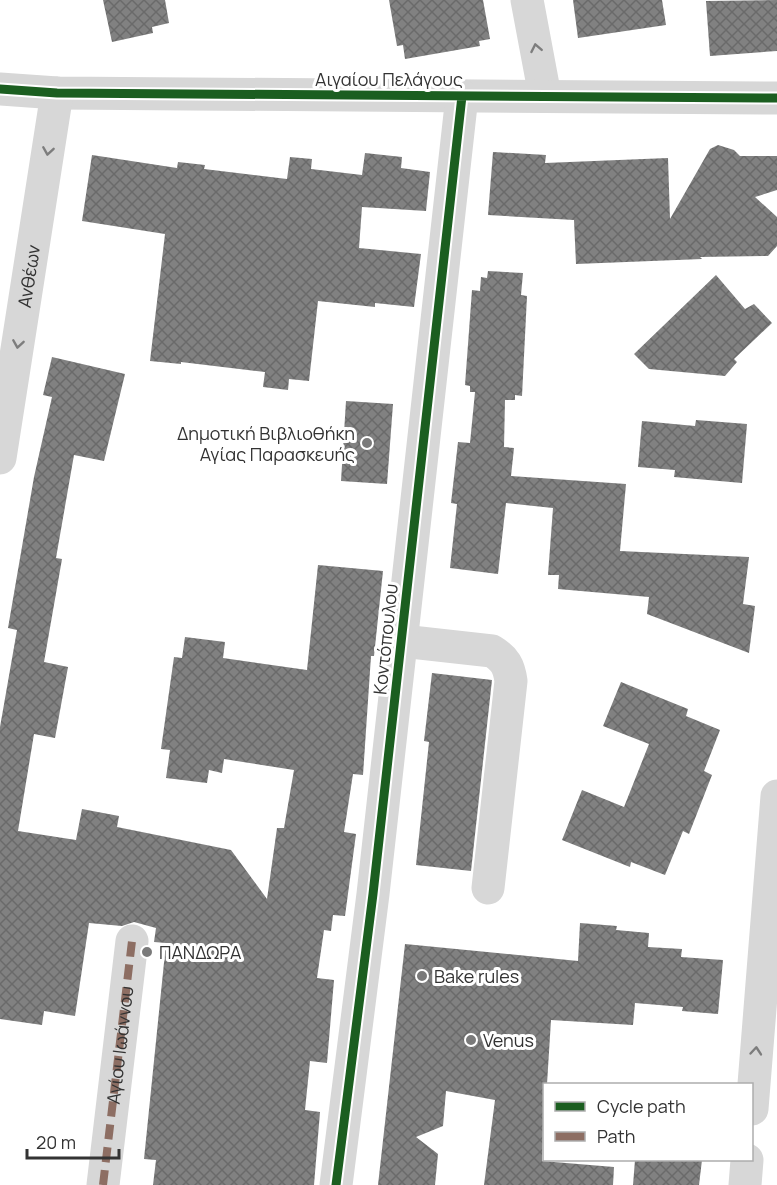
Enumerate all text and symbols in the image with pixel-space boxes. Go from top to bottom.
one-way arrow [530,43,543,53]
street label: Αιγαίου Πελάγους [315,67,463,91]
one-way arrow [42,146,54,156]
street label: Ανθέων [12,243,45,309]
one-way arrow [12,339,24,348]
place label: Δημοτική Βιβλιοθήκη Αγίας Παρασκευής [177,421,355,466]
marker: Δημοτική Βιβλιοθήκη Αγίας Παρασκευής [360,436,374,450]
street label: Κοντόπουλου [367,582,403,696]
place label: ΠΑΝΔΩΡΑ [159,940,242,964]
marker: ΠΑΝΔΩΡΑ [140,945,154,959]
place label: Bake rules [434,964,519,988]
marker: Bake rules [415,969,429,983]
street label: Αγίου Ιωάννου [101,985,139,1105]
place label: Venus [483,1028,534,1052]
marker: Venus [464,1033,478,1047]
one-way arrow [749,1046,762,1055]
legend [543,1083,753,1161]
text: Cycle path [597,1094,686,1118]
scale bar [27,1122,118,1160]
text: Path [597,1124,635,1148]
text: 20 m [36,1130,76,1154]

